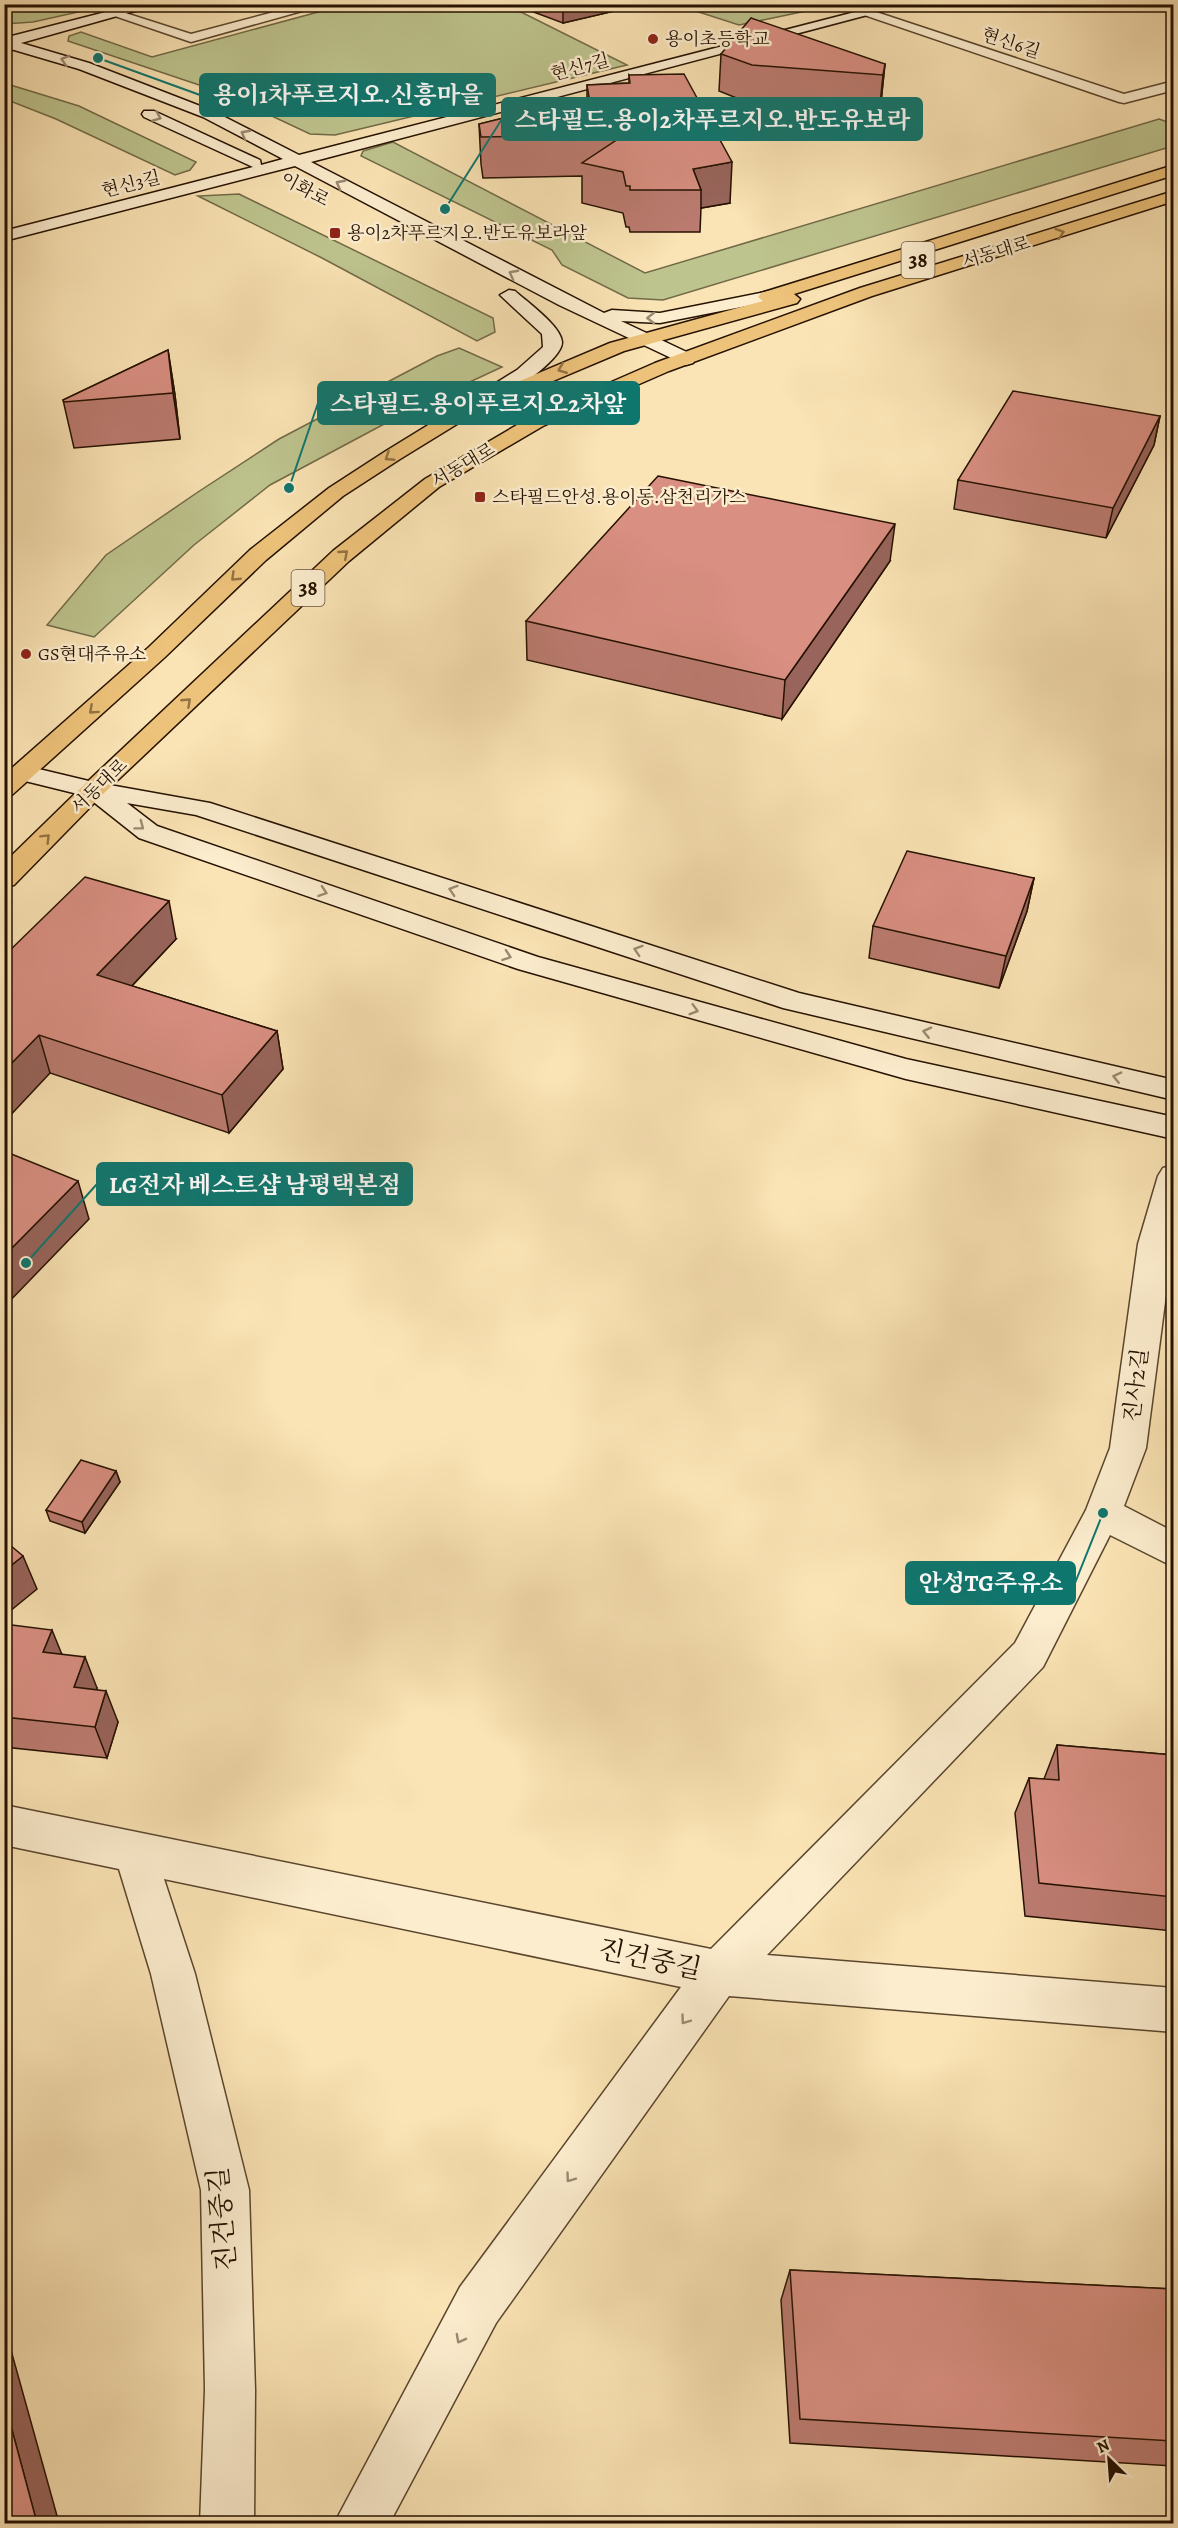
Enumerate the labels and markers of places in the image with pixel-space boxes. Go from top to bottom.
place label: 용이초등학교 [665,27,770,51]
marker: 용이초등학교 [646,32,660,46]
callout: 용이1차푸르지오.신흥마을 [200,74,495,116]
callout: 스타필드.용이2차푸르지오.반도유보라 [502,98,922,140]
place label: 용이2차푸르지오.반도유보라앞 [347,221,588,245]
marker: 용이2차푸르지오.반도유보라앞 [328,226,342,240]
callout: 스타필드.용이푸르지오2차앞 [318,382,639,424]
place label: 스타필드안성.용이동.삼천리가스 [492,485,747,509]
marker: 스타필드안성.용이동.삼천리가스 [473,490,487,504]
place label: GS현대주유소 [38,642,147,666]
marker: GS현대주유소 [19,647,33,661]
callout: LG전자 베스트샵 남평택본점 [97,1163,412,1205]
callout: 안성TG주유소 [906,1562,1075,1604]

